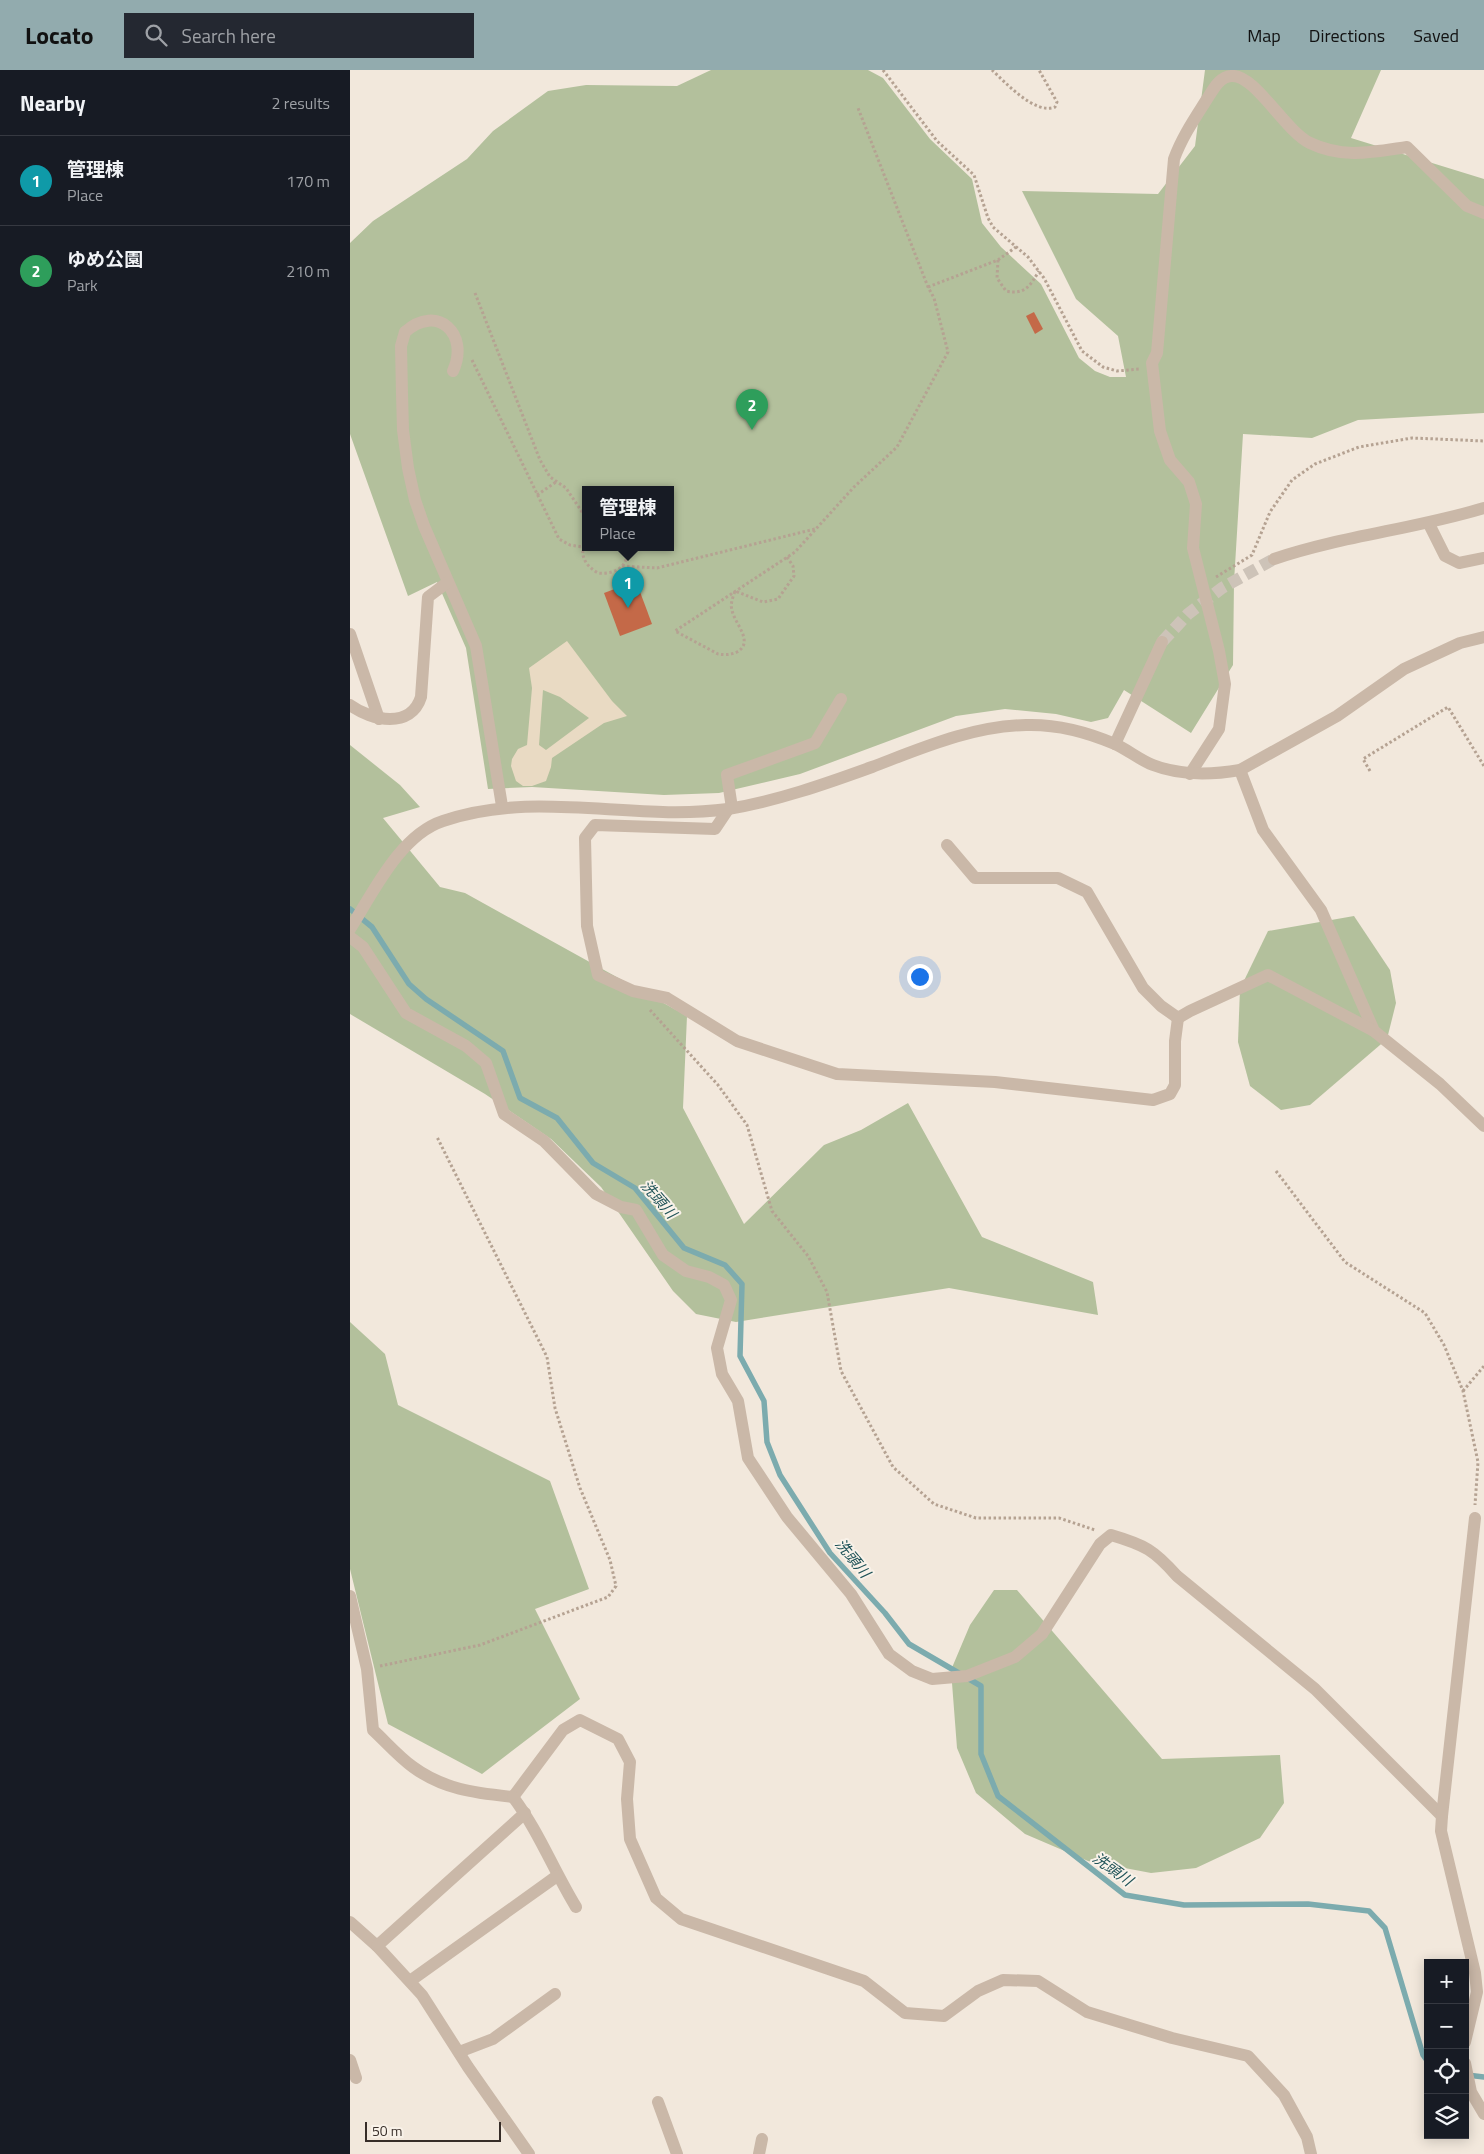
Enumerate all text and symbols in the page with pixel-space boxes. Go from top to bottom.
search box [124,13,474,58]
text: Locato [25,17,94,53]
icon: search [142,21,170,49]
text: Search here [182,21,276,50]
text: Map [1247,22,1281,49]
text: Directions [1309,22,1385,49]
text: Saved [1413,22,1459,49]
text: Nearby [20,87,85,119]
text: 2 results [271,91,330,115]
text: 管理棟 [67,154,124,183]
text: 1 [32,169,40,193]
text: 170 m [286,169,330,193]
text: Place [67,183,103,207]
text: ゆめ公園 [67,244,143,273]
text: 2 [32,259,40,283]
text: 210 m [286,259,330,283]
text: Park [67,273,98,297]
pin: 2 [736,389,768,430]
popup [582,486,674,551]
text: 管理棟 [599,492,657,521]
text: Place [599,521,636,545]
pin: 1 [612,567,644,608]
your location [907,964,933,990]
water label: 洗頭川 [636,1174,684,1225]
water label: 洗頭川 [830,1533,877,1584]
water label: 洗頭川 [1088,1846,1140,1893]
map controls [1424,1959,1469,2139]
button: + [1424,1959,1469,2004]
button: − [1424,2004,1469,2049]
button: locate [1424,2049,1469,2094]
button: layers [1424,2094,1469,2139]
scale bar [365,2119,501,2142]
text: 50 m [372,2120,402,2141]

